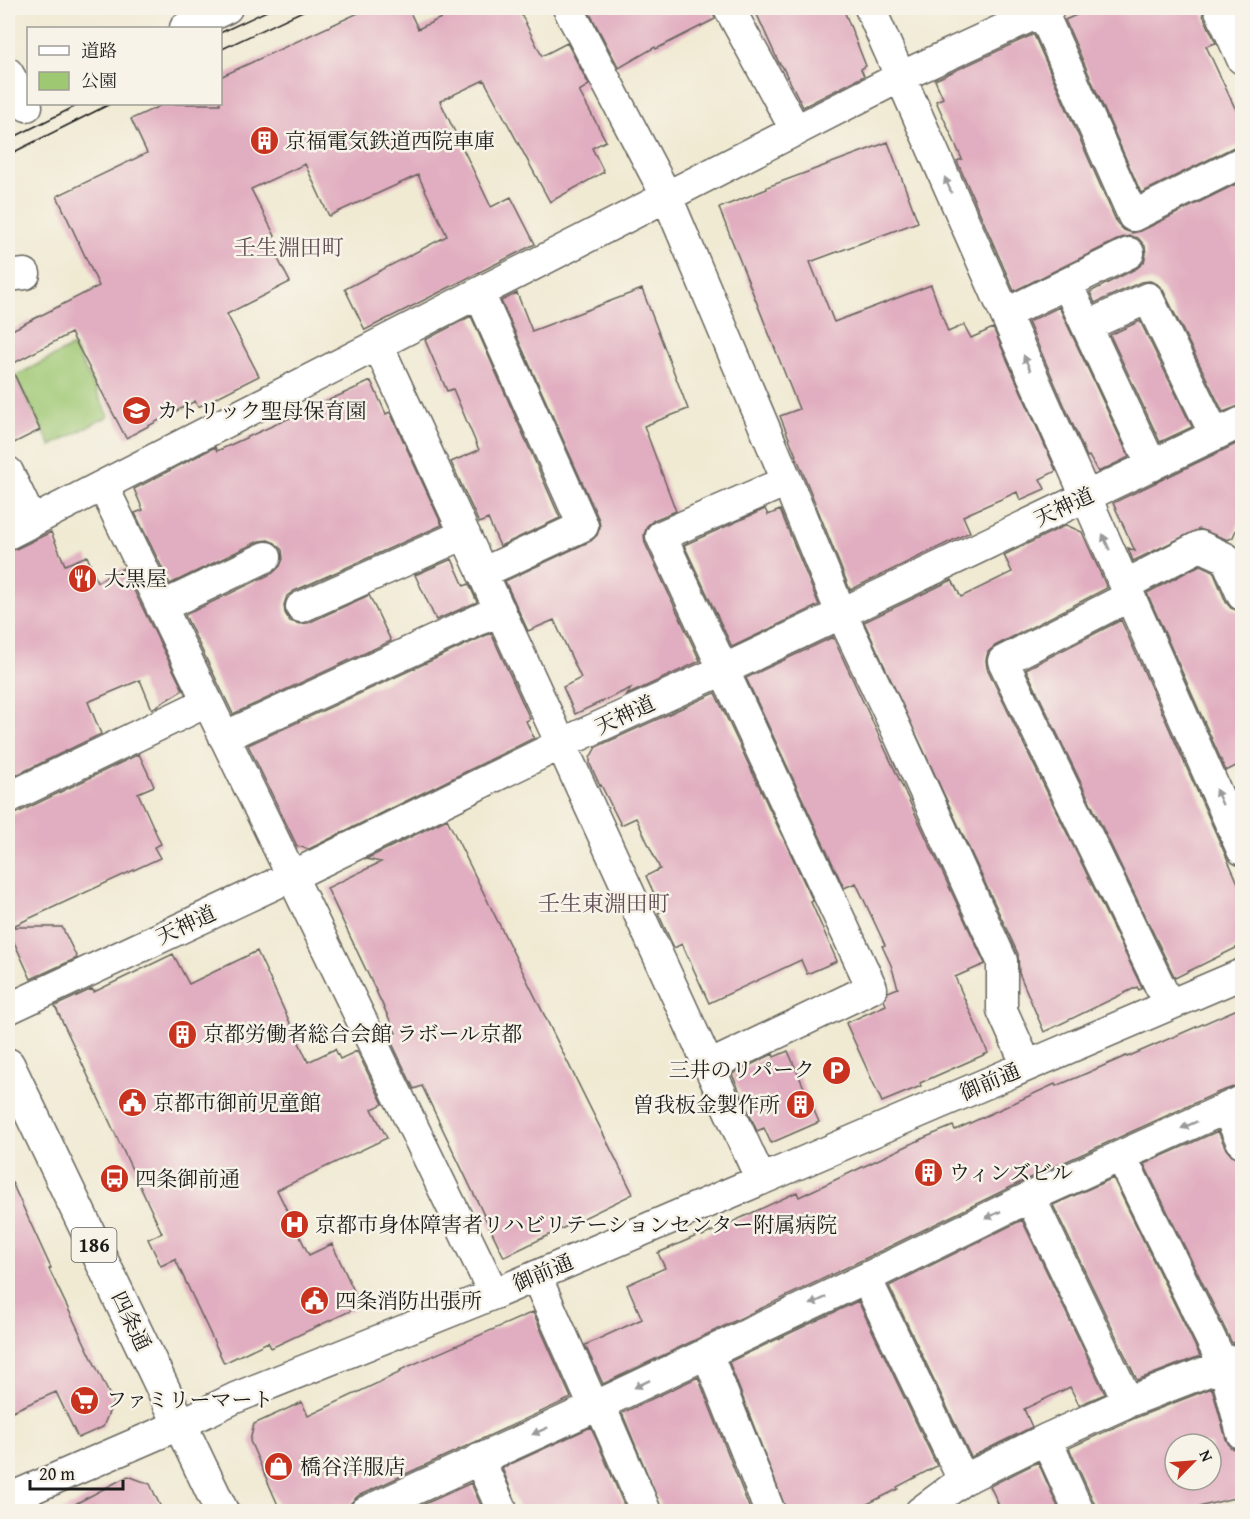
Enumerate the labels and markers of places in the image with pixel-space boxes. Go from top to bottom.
building icon: 京福電気鉄道西院車庫 [248,125,280,157]
place label: 京福電気鉄道西院車庫 [285,125,495,156]
school or university icon: カトリック聖母保育園 [120,395,152,427]
place label: カトリック聖母保育園 [157,395,366,426]
restaurant icon: 大黒屋 [67,563,99,595]
place label: 大黒屋 [104,563,167,594]
building icon: 京都労働者総合会館 ラボール京都 [166,1018,198,1050]
place label: 京都労働者総合会館 ラボール京都 [203,1018,522,1049]
place label: 三井のリパーク [669,1054,815,1085]
parking icon: 三井のリパーク [820,1054,852,1086]
public building icon: 京都市御前児童館 [116,1087,148,1119]
place label: 京都市御前児童館 [153,1087,321,1118]
place label: 曽我板金製作所 [633,1089,780,1120]
building icon: 曽我板金製作所 [785,1089,817,1121]
building icon: ウィンズビル [912,1157,944,1189]
place label: ウィンズビル [949,1157,1073,1188]
bus stop icon: 四条御前通 [98,1163,130,1195]
place label: 四条御前通 [135,1163,240,1194]
hospital icon: 京都市身体障害者リハビリテーションセンター附属病院 [278,1209,310,1241]
place label: 京都市身体障害者リハビリテーションセンター附属病院 [315,1209,837,1240]
public building icon: 四条消防出張所 [298,1285,330,1317]
place label: 四条消防出張所 [335,1285,482,1316]
supermarket icon: ファミリーマート [69,1384,101,1416]
place label: ファミリーマート [106,1384,274,1415]
shop icon: 橋谷洋服店 [263,1451,295,1483]
place label: 橋谷洋服店 [300,1451,405,1482]

